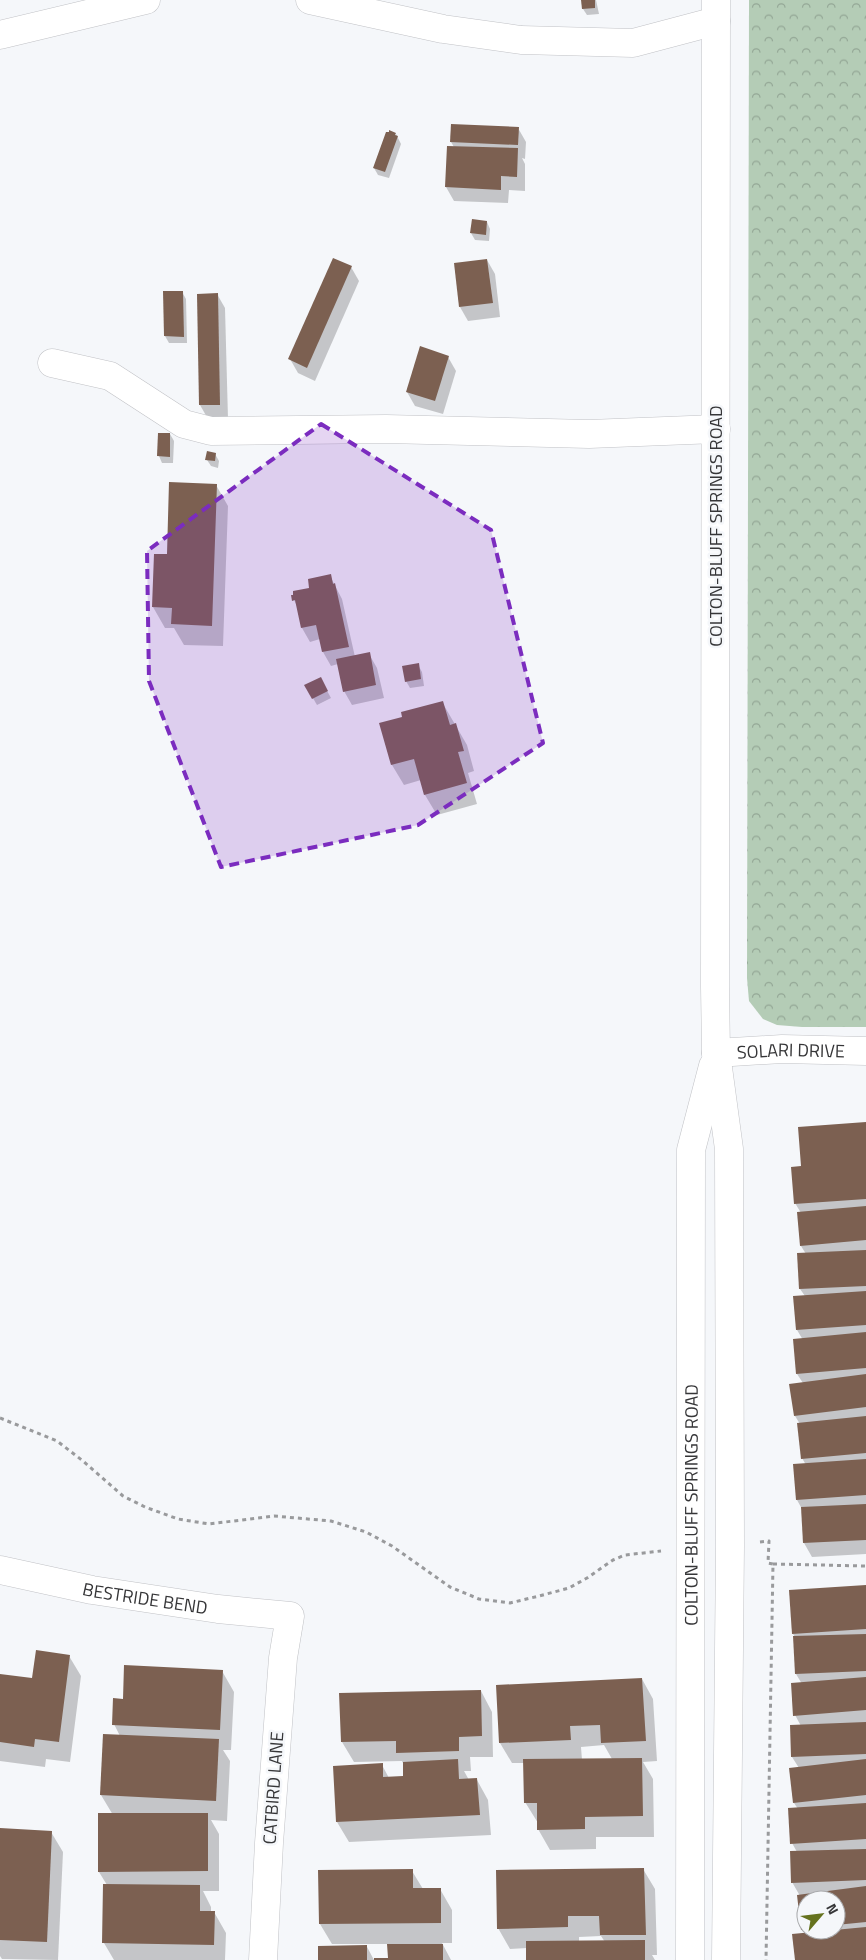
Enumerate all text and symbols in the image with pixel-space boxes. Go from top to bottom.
street label: COLTON-BLUFF SPRINGS ROAD [702,405,729,647]
street label: SOLARI DRIVE [736,1035,845,1065]
street label: COLTON-BLUFF SPRINGS ROAD [677,1384,704,1626]
street label: BESTRIDE BEND [80,1575,210,1621]
street label: CATBIRD LANE [256,1731,290,1845]
north arrow [796,1890,846,1940]
text: N [821,1899,844,1918]

